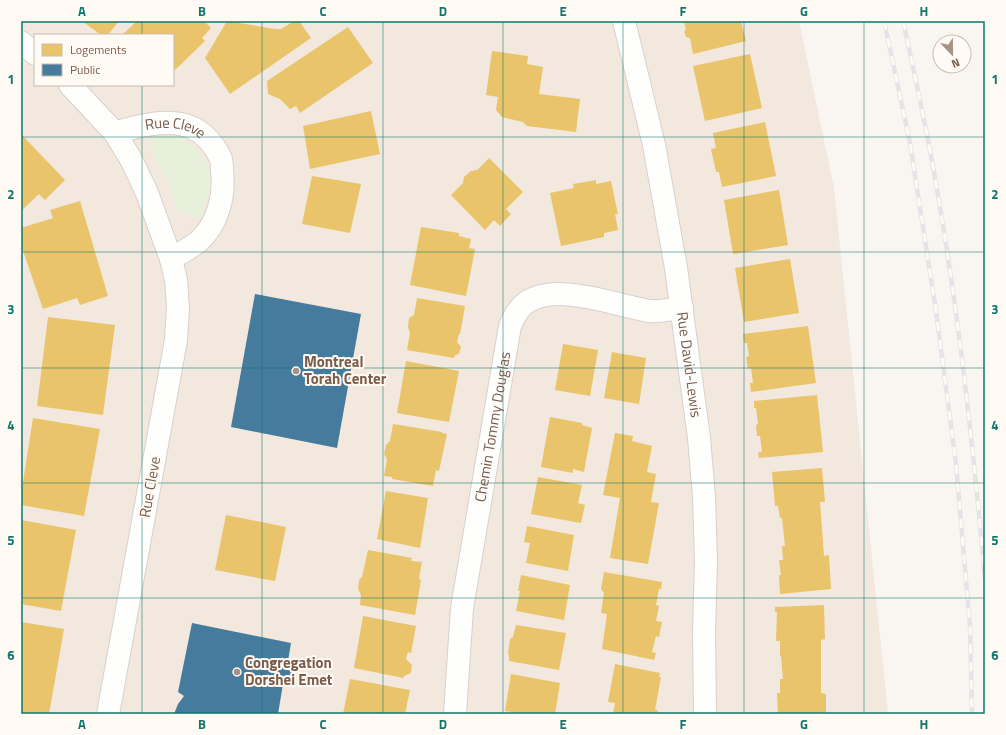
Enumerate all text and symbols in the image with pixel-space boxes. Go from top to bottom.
text: A [78,1,86,21]
text: B [198,1,206,21]
text: C [319,1,327,21]
text: D [439,1,447,21]
text: E [559,1,567,21]
text: F [680,1,687,21]
text: G [800,1,808,21]
text: H [920,1,928,21]
legend [34,34,174,86]
north arrow [932,34,972,74]
text: Logements [70,40,127,59]
text: N [949,54,962,72]
text: Public [70,60,100,79]
text: 1 [7,69,15,89]
text: 1 [991,69,999,89]
street label: Rue Cleve [143,111,211,144]
text: 2 [7,184,15,204]
text: 2 [991,184,999,204]
text: 3 [7,299,15,319]
text: 3 [991,299,999,319]
street label: Rue David-Lewis [671,310,708,419]
place label: Montreal Torah Center [304,350,387,390]
street label: Chemin Tommy Douglas [468,350,516,504]
marker: Montreal Torah Center [291,366,301,376]
text: 4 [7,415,15,435]
text: 4 [991,415,999,435]
street label: Rue Cleve [133,454,166,519]
text: 5 [7,530,15,550]
text: 5 [991,530,999,550]
text: 6 [7,645,15,665]
text: 6 [991,645,999,665]
place label: Congregation Dorshei Emet [245,651,333,691]
marker: Congregation Dorshei Emet [232,667,242,677]
text: A [78,714,86,734]
text: B [198,714,206,734]
text: C [319,714,327,734]
text: D [439,714,447,734]
text: E [559,714,567,734]
text: F [680,714,687,734]
text: G [800,714,808,734]
text: H [920,714,928,734]

